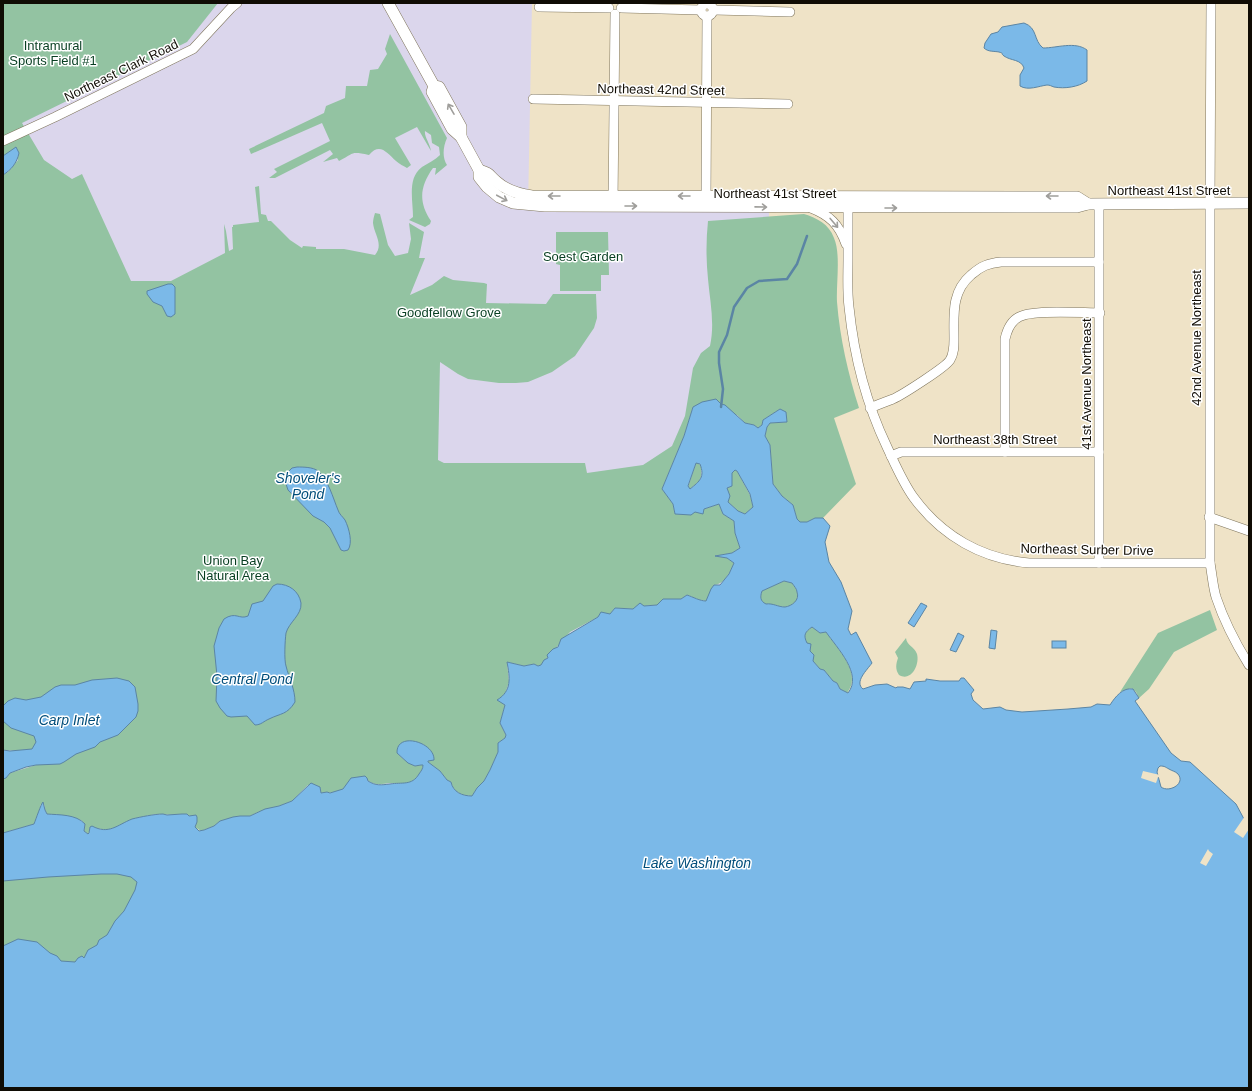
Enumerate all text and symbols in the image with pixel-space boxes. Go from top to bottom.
street label: Northeast Clark Road [62,36,181,105]
park label: Intramural Sports Field #1 [9,38,97,68]
street label: Northeast 42nd Street [597,81,725,98]
one-way arrow [447,103,455,115]
street label: Northeast 41st Street [1108,183,1231,198]
street label: Northeast 41st Street [714,186,837,201]
one-way arrow [548,192,561,200]
one-way arrow [678,192,691,200]
one-way arrow [1046,193,1059,200]
one-way arrow [496,195,508,202]
one-way arrow [624,202,637,210]
one-way arrow [754,203,767,211]
one-way arrow [884,204,897,212]
one-way arrow [830,218,839,228]
park label: Soest Garden [543,249,623,264]
street label: 42nd Avenue Northeast [1189,270,1204,406]
park label: Goodfellow Grove [397,305,501,320]
street label: 41st Avenue Northeast [1079,318,1094,450]
street label: Northeast 38th Street [933,432,1057,447]
water label: Shoveler's Pond [276,470,340,502]
street label: Northeast Surber Drive [1020,541,1154,558]
park label: Union Bay Natural Area [197,553,270,583]
water label: Central Pond [211,671,294,687]
water label: Carp Inlet [39,712,100,728]
water label: Lake Washington [643,855,751,871]

